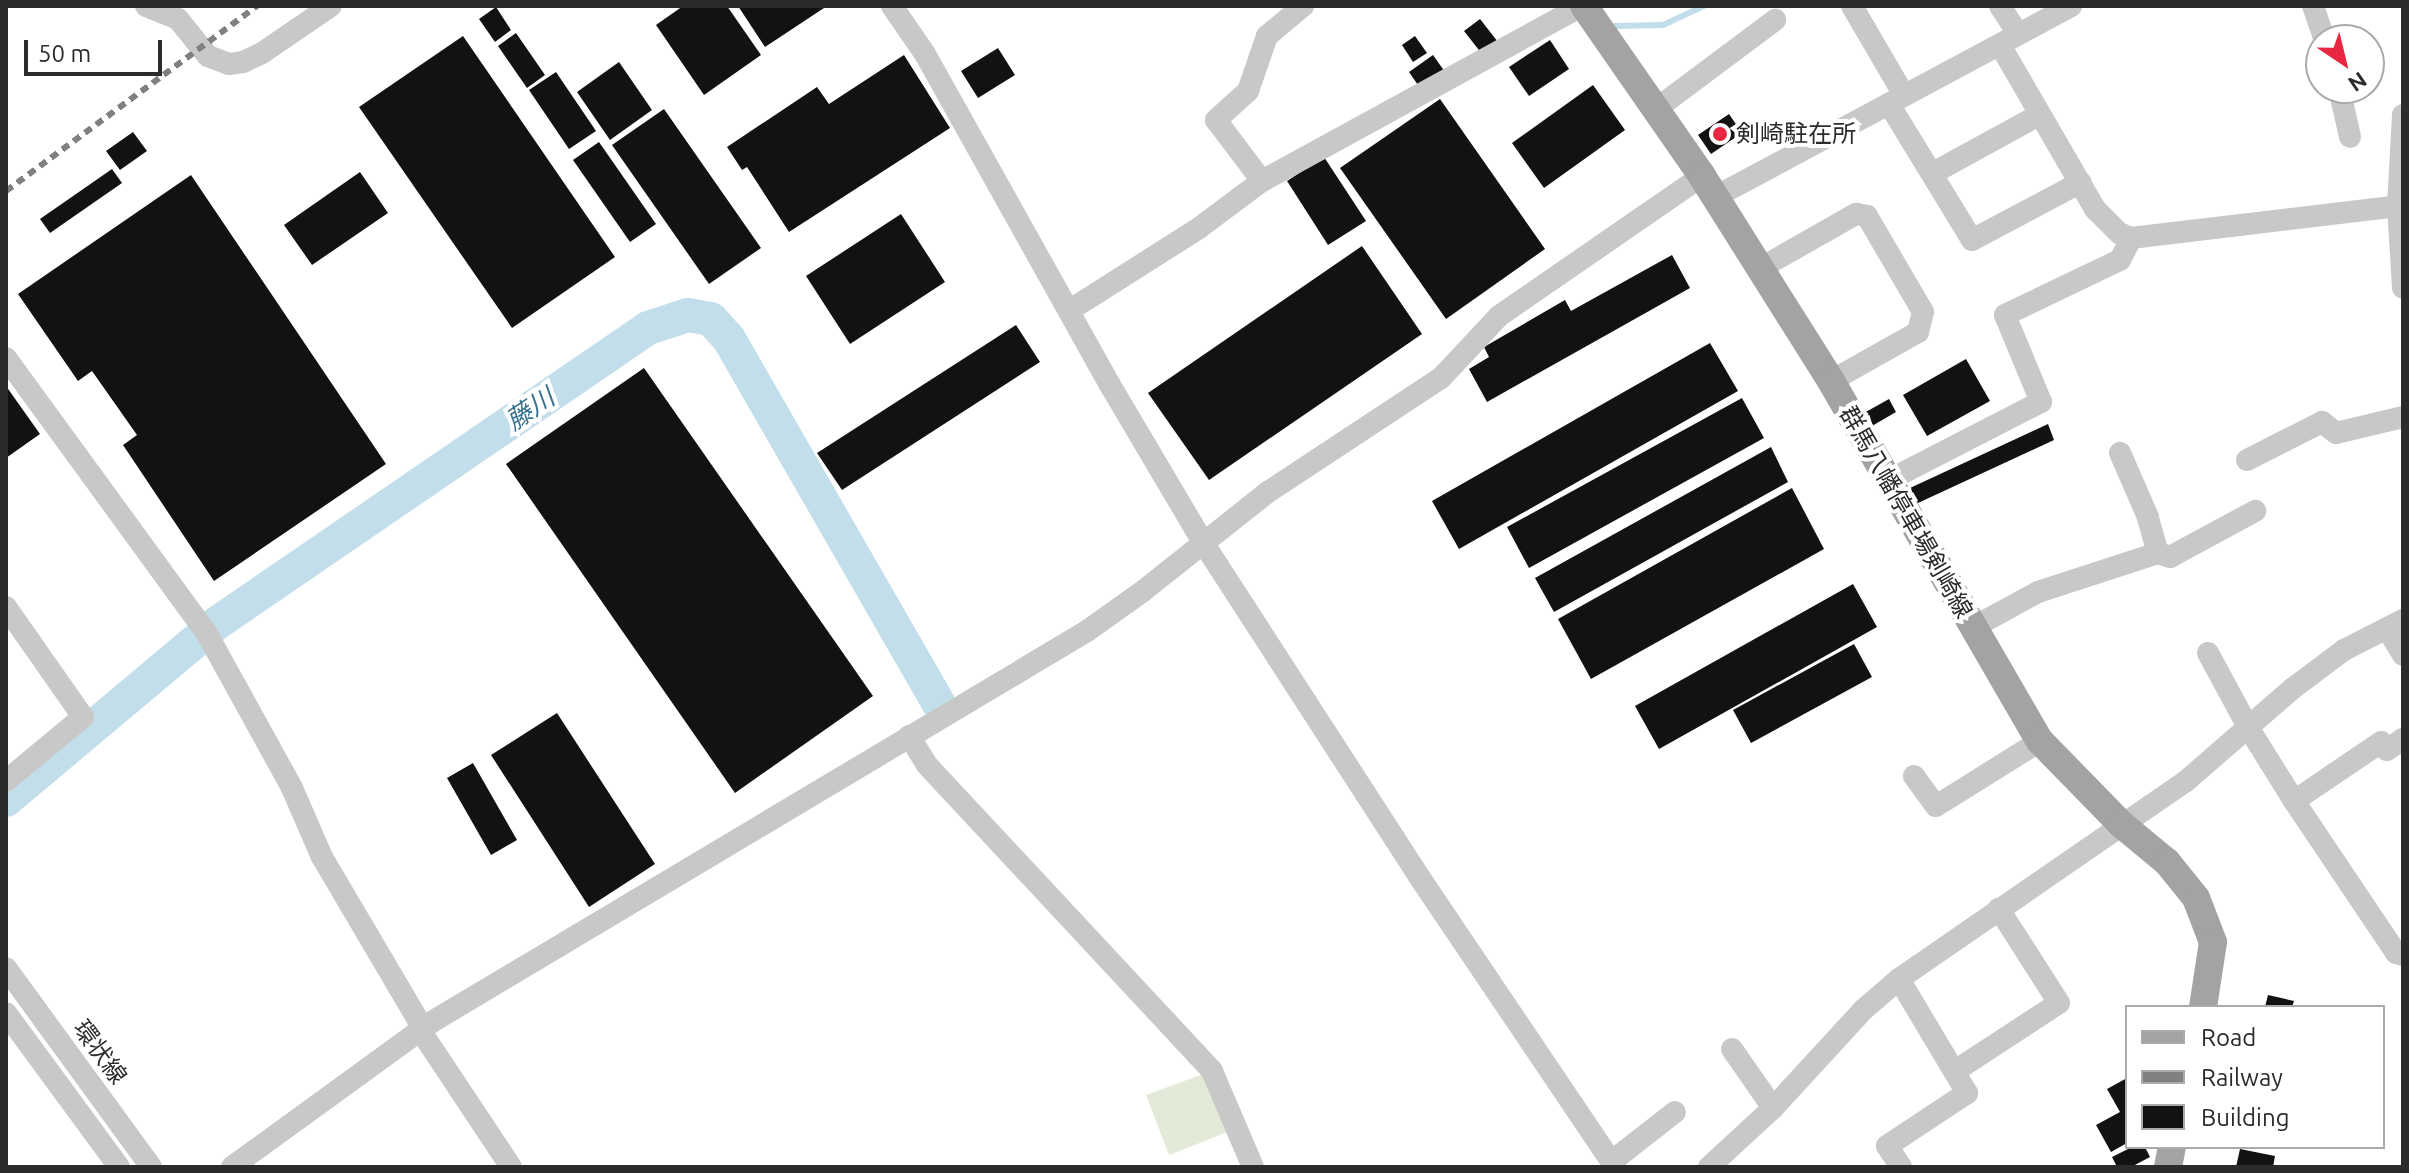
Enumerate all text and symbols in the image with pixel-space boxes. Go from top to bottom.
scale bar [28,24,166,74]
north arrow [2305,24,2385,104]
text: 50 m [38,40,91,67]
text: N [2344,67,2372,97]
place label: 剣崎駐在所 [1736,120,1856,148]
marker: 剣崎駐在所 [1711,125,1729,143]
water label: 藤川 [500,382,560,436]
street label: 群馬八幡停車場剣崎線 [1834,401,1978,623]
legend [2125,1005,2385,1149]
street label: 環状線 [67,1014,133,1090]
text: Road [2201,1024,2256,1051]
text: Railway [2201,1064,2283,1091]
text: Building [2201,1104,2289,1131]

